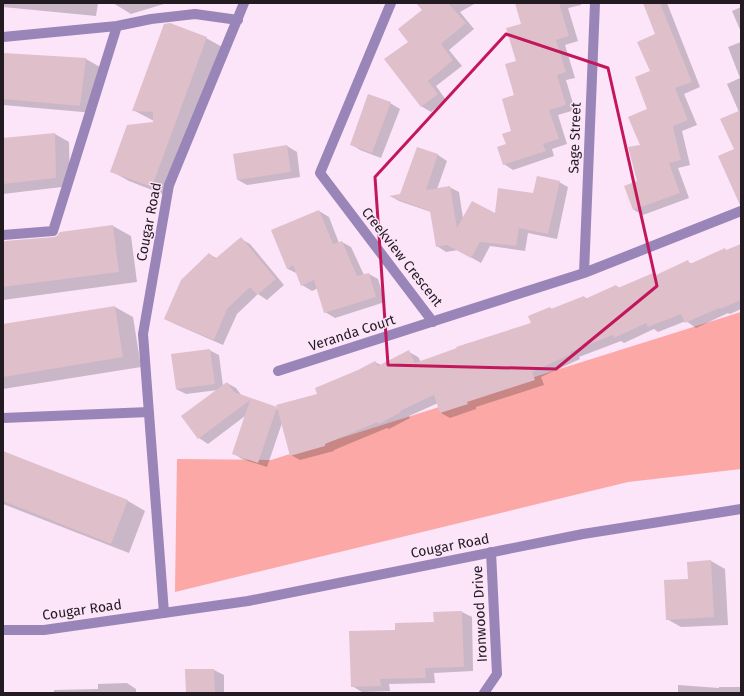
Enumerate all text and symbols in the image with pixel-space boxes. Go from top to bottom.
street label: Sage Street [565,101,585,174]
street label: Cougar Road [133,181,165,263]
street label: Creekview Crescent [358,204,447,311]
street label: Veranda Court [307,311,398,355]
street label: Cougar Road [409,530,491,562]
street label: Ironwood Drive [469,565,491,663]
street label: Cougar Road [41,596,123,624]

